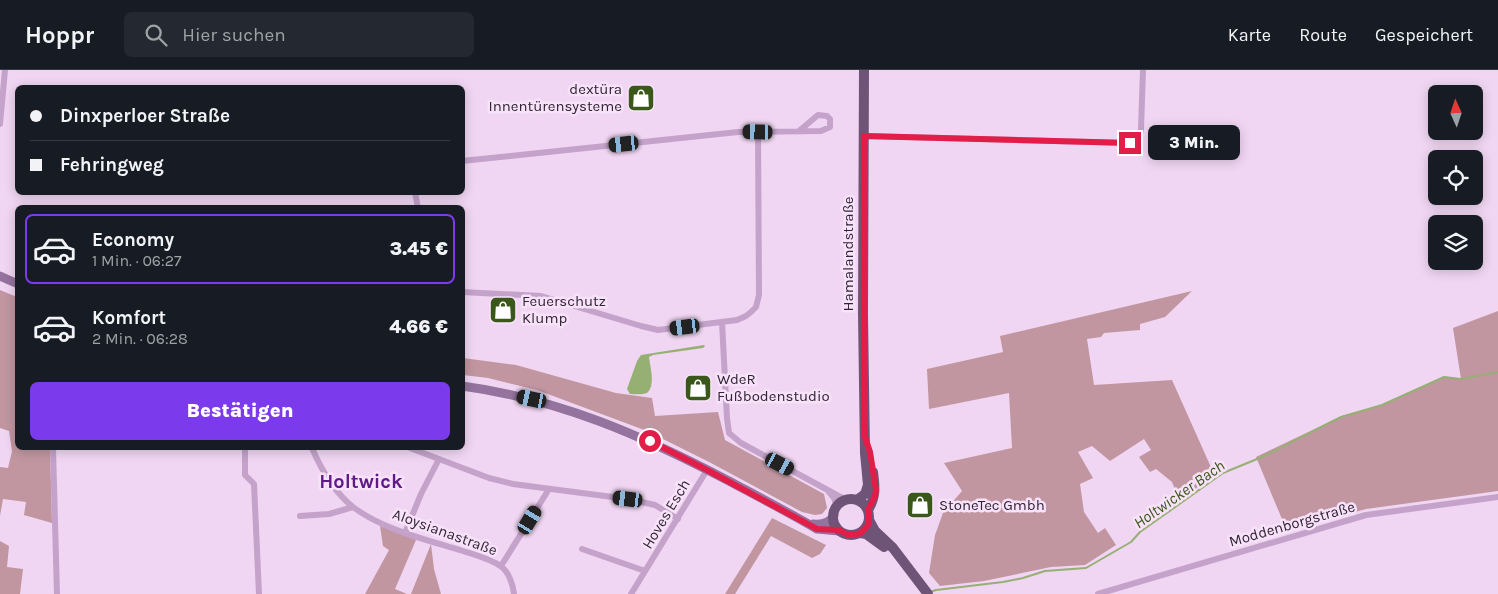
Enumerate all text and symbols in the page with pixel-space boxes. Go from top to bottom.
search box [124,12,474,57]
text: Hoppr [25,21,94,49]
icon: search [142,21,170,49]
text: Hier suchen [182,24,286,46]
text: Karte [1228,24,1271,46]
text: Route [1299,24,1347,46]
text: Gespeichert [1375,24,1473,46]
place label: dextüra Innentürensysteme [489,80,622,115]
shop icon: dextüra Innentürensysteme [626,83,656,113]
north arrow [1428,85,1482,140]
map controls [1428,85,1483,270]
text: Dinxperloer Straße [60,105,230,127]
car [742,124,773,140]
callout: 3 Min. [1148,126,1240,160]
route end [1119,132,1141,154]
text: 3 Min. [1169,133,1219,152]
car [608,135,639,153]
button: locate [1428,150,1483,205]
text: Fehringweg [60,154,164,176]
street label: Hamalandstraße [839,196,857,312]
button: layers [1428,215,1483,270]
icon: car [32,227,77,272]
text: Economy [92,229,174,251]
text: 3.45 € [390,238,448,260]
text: 1 Min. · 06:27 [92,251,182,270]
place label: Feuerschutz Klump [522,292,606,327]
shop icon: Feuerschutz Klump [488,295,518,325]
icon: car [32,305,77,350]
text: Komfort [92,307,166,329]
text: 4.66 € [389,316,448,338]
car [669,318,700,336]
text: 2 Min. · 06:28 [92,329,188,348]
place label: WdeR Fußbodenstudio [717,370,830,405]
shop icon: WdeR Fußbodenstudio [683,373,713,403]
button: Bestätigen [30,382,450,440]
car [515,389,548,409]
route start [639,430,661,452]
car [763,450,796,478]
water label: Holtwicker Bach [1130,456,1228,532]
district label: Holtwick [319,470,403,493]
street label: Hoves Esch [638,476,694,552]
car [612,490,643,508]
shop icon: StoneTec Gmbh [905,490,935,520]
place label: StoneTec Gmbh [939,496,1045,514]
street label: Moddenborgstraße [1227,497,1357,551]
car [515,503,544,537]
street label: Aloysianastraße [390,505,500,559]

